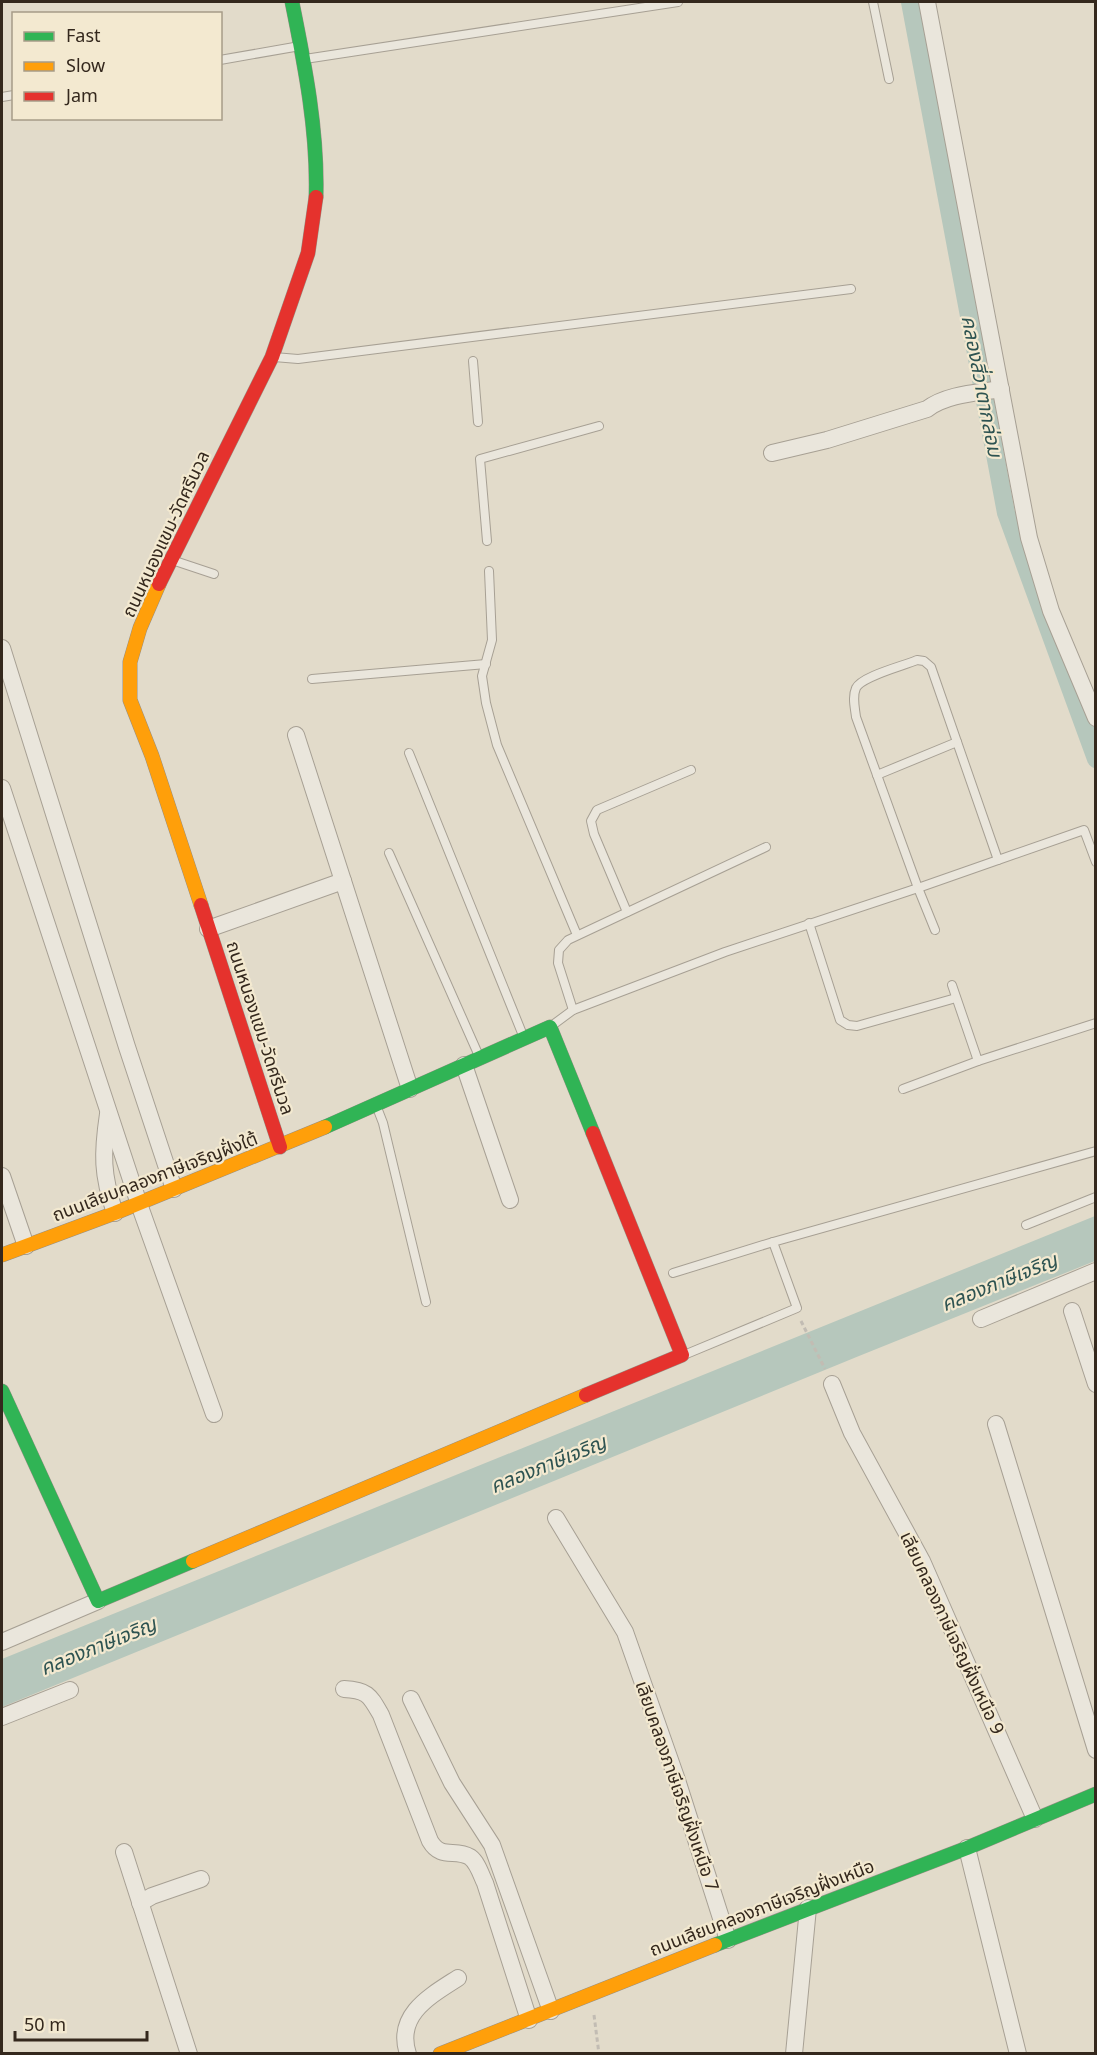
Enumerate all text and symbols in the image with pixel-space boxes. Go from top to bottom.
legend [12,12,222,120]
text: Fast [66,23,101,50]
text: Slow [66,53,105,80]
text: Jam [64,83,98,110]
water label: คลองสี่วาตากล่อม [953,313,1010,461]
street label: ถนนหนองแขม-วัดศรีนวล [116,446,217,622]
street label: ถนนหนองแขม-วัดศรีนวล [219,938,300,1119]
street label: ถนนเลียบคลองภาษีเจริญฝั่งใต้ [48,1126,262,1229]
water label: คลองภาษีเจริญ [937,1245,1064,1320]
water label: คลองภาษีเจริญ [486,1427,613,1502]
street label: เลียบคลองภาษีเจริญฝั่งเหนือ 9 [893,1527,1011,1739]
water label: คลองภาษีเจริญ [36,1609,163,1684]
street label: เลียบคลองภาษีเจริญฝั่งเหนือ 7 [628,1677,725,1895]
street label: ถนนเลียบคลองภาษีเจริญฝั่งเหนือ [646,1853,879,1964]
scale bar [15,2004,147,2042]
text: 50 m [24,2012,66,2039]

